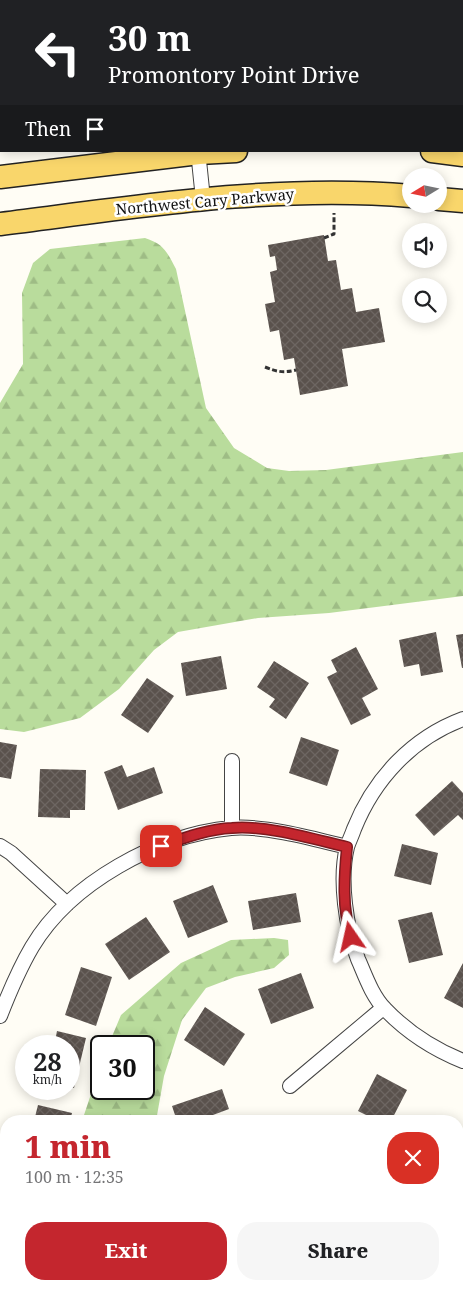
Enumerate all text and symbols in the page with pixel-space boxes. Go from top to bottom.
text: 30 m [108,14,191,61]
icon: left [25,20,90,85]
text: Promontory Point Drive [108,59,360,89]
icon: arrive [81,115,109,143]
text: Then [25,116,71,142]
north arrow [402,168,448,212]
map controls [402,168,447,323]
street label: Northwest Cary Parkway [115,183,295,219]
button: sound [402,223,447,268]
button: search [402,278,447,323]
pin [140,825,182,867]
icon: arrive [147,832,175,860]
position arrow [324,910,376,962]
speed limit sign: 30 [90,1035,155,1100]
text: 28 [33,1044,62,1078]
text: km/h [33,1071,62,1088]
text: 1 min [25,1126,111,1167]
button: close [387,1132,439,1184]
text: 100 m · 12:35 [25,1166,124,1188]
button: Exit [25,1222,227,1280]
button: Share [237,1222,439,1280]

